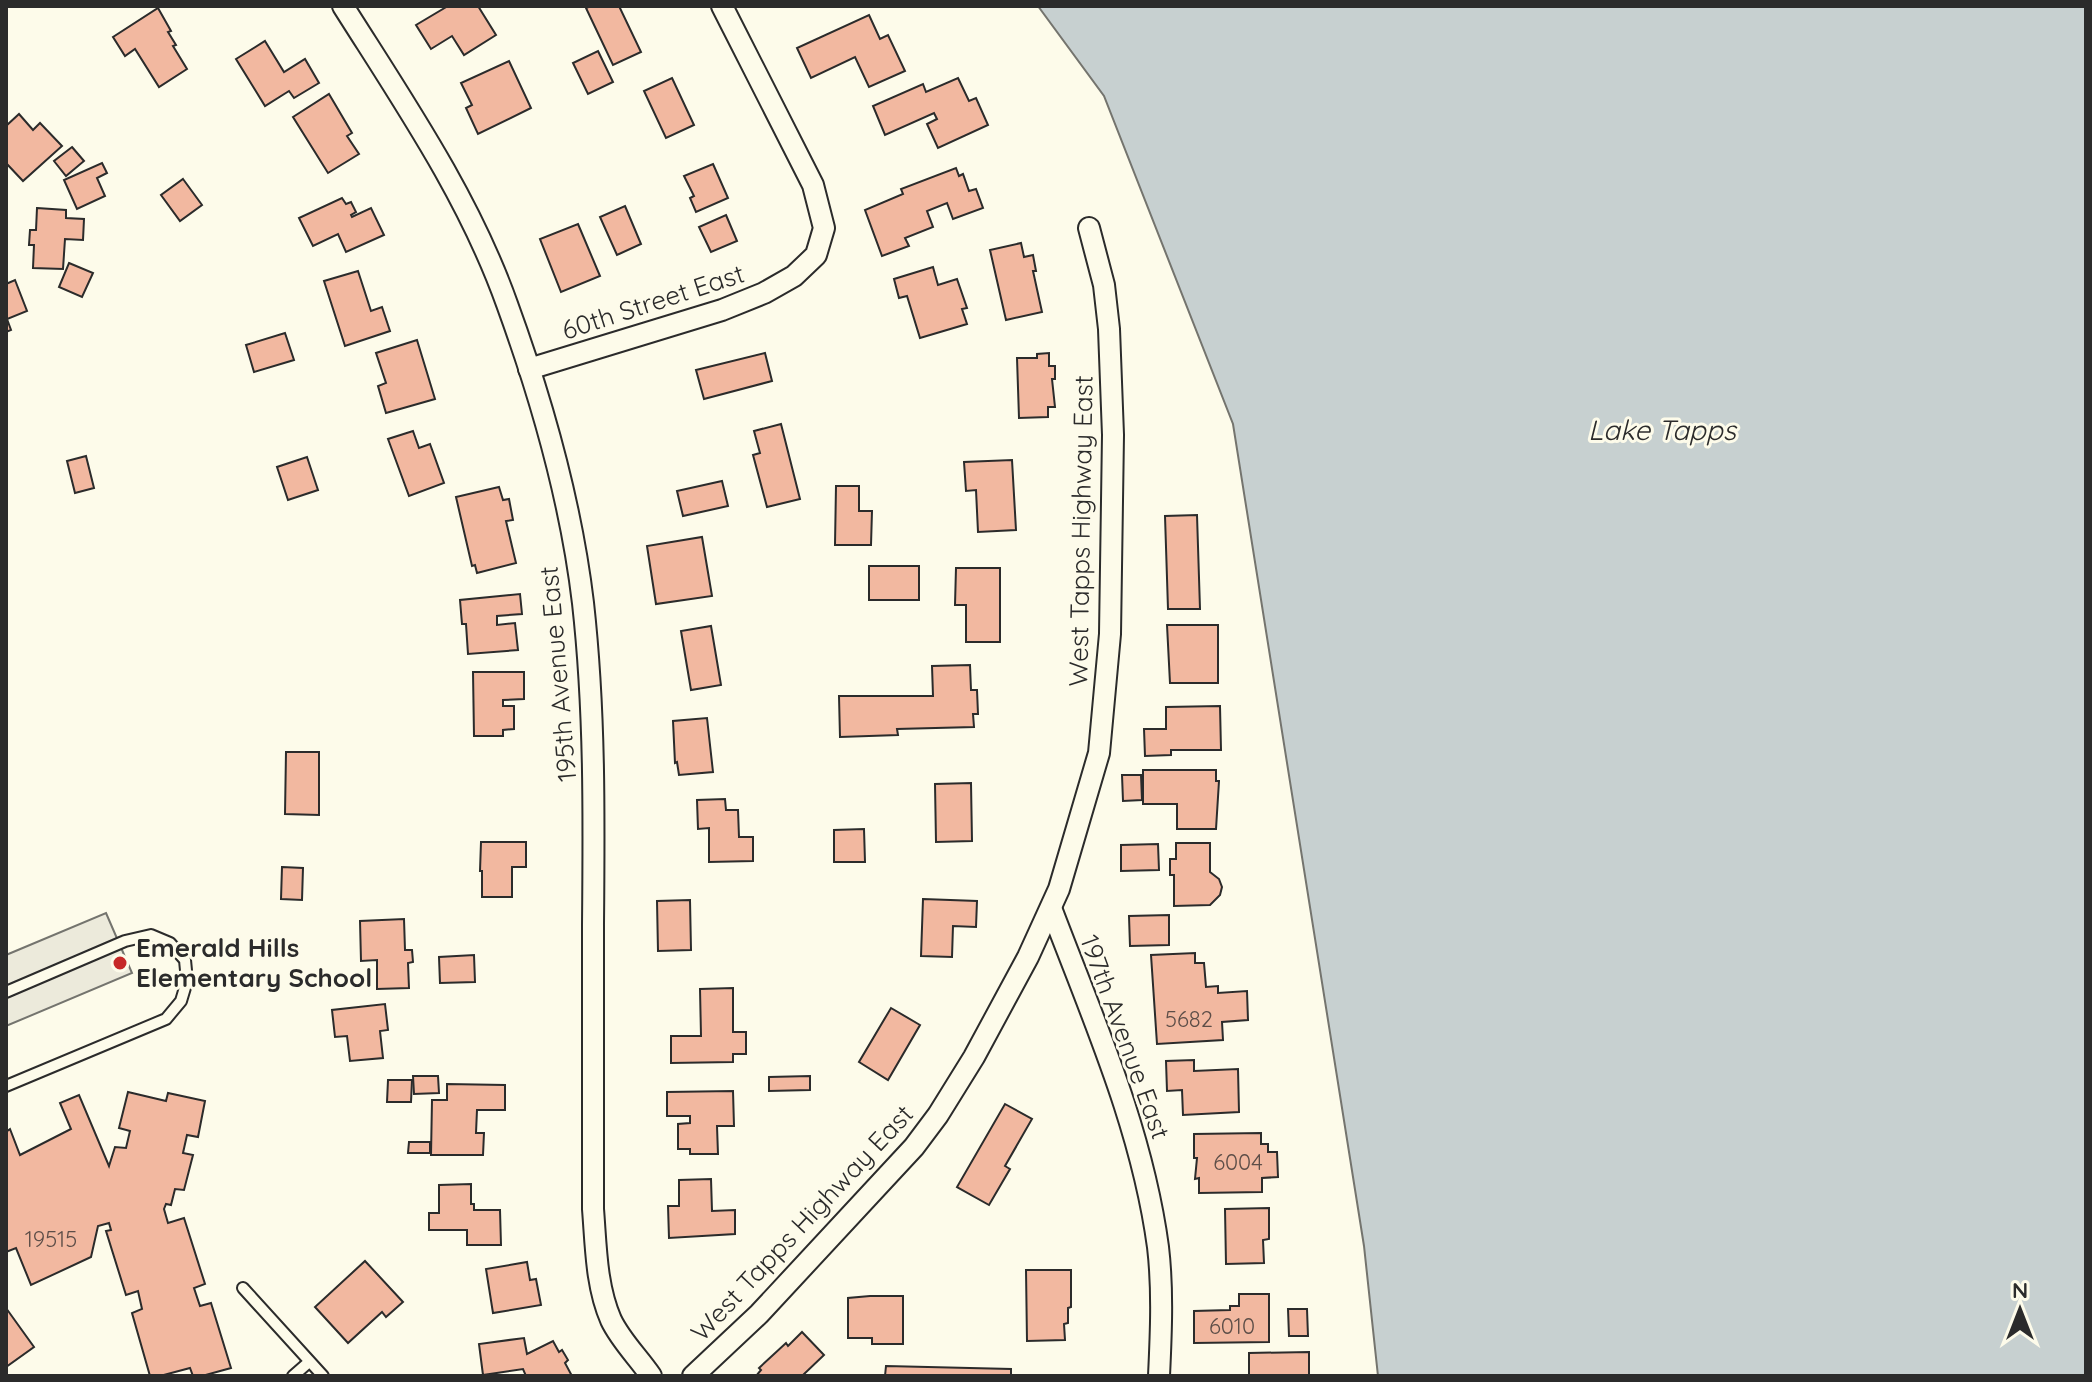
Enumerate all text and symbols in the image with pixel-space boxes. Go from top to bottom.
street label: 60th Street East [557,257,748,347]
street label: West Tapps Highway East [1061,375,1100,687]
water label: Lake Tapps [1588,412,1738,447]
street label: 195th Avenue East [532,565,583,783]
street label: 197th Avenue East [1073,930,1178,1143]
place label: Emerald Hills Elementary School [136,931,372,994]
marker: Emerald Hills Elementary School [111,954,129,972]
house number: 5682 [1165,1005,1213,1033]
street label: West Tapps Highway East [683,1098,920,1348]
house number: 6004 [1213,1148,1263,1176]
house number: 19515 [25,1225,77,1253]
north arrow [1980,1270,2060,1350]
text: N [2012,1276,2028,1304]
house number: 6010 [1209,1312,1255,1340]

